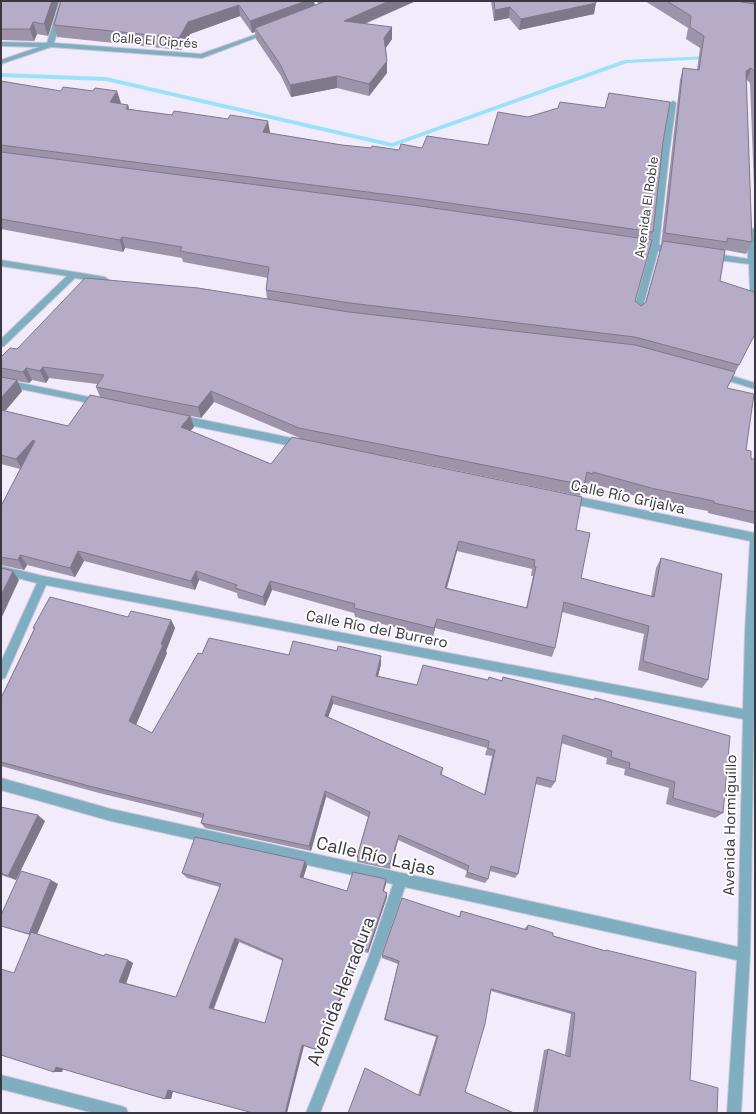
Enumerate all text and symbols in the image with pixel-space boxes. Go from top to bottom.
street label: Calle El Ciprés [111,29,199,52]
street label: Avenida El Roble [631,155,662,259]
street label: Calle Río Grijalva [569,475,687,518]
street label: Calle Río del Burrero [304,605,450,652]
street label: Avenida Hormiguillo [719,754,740,896]
street label: Calle Río Lajas [314,831,438,880]
street label: Avenida Herradura [301,913,380,1069]

